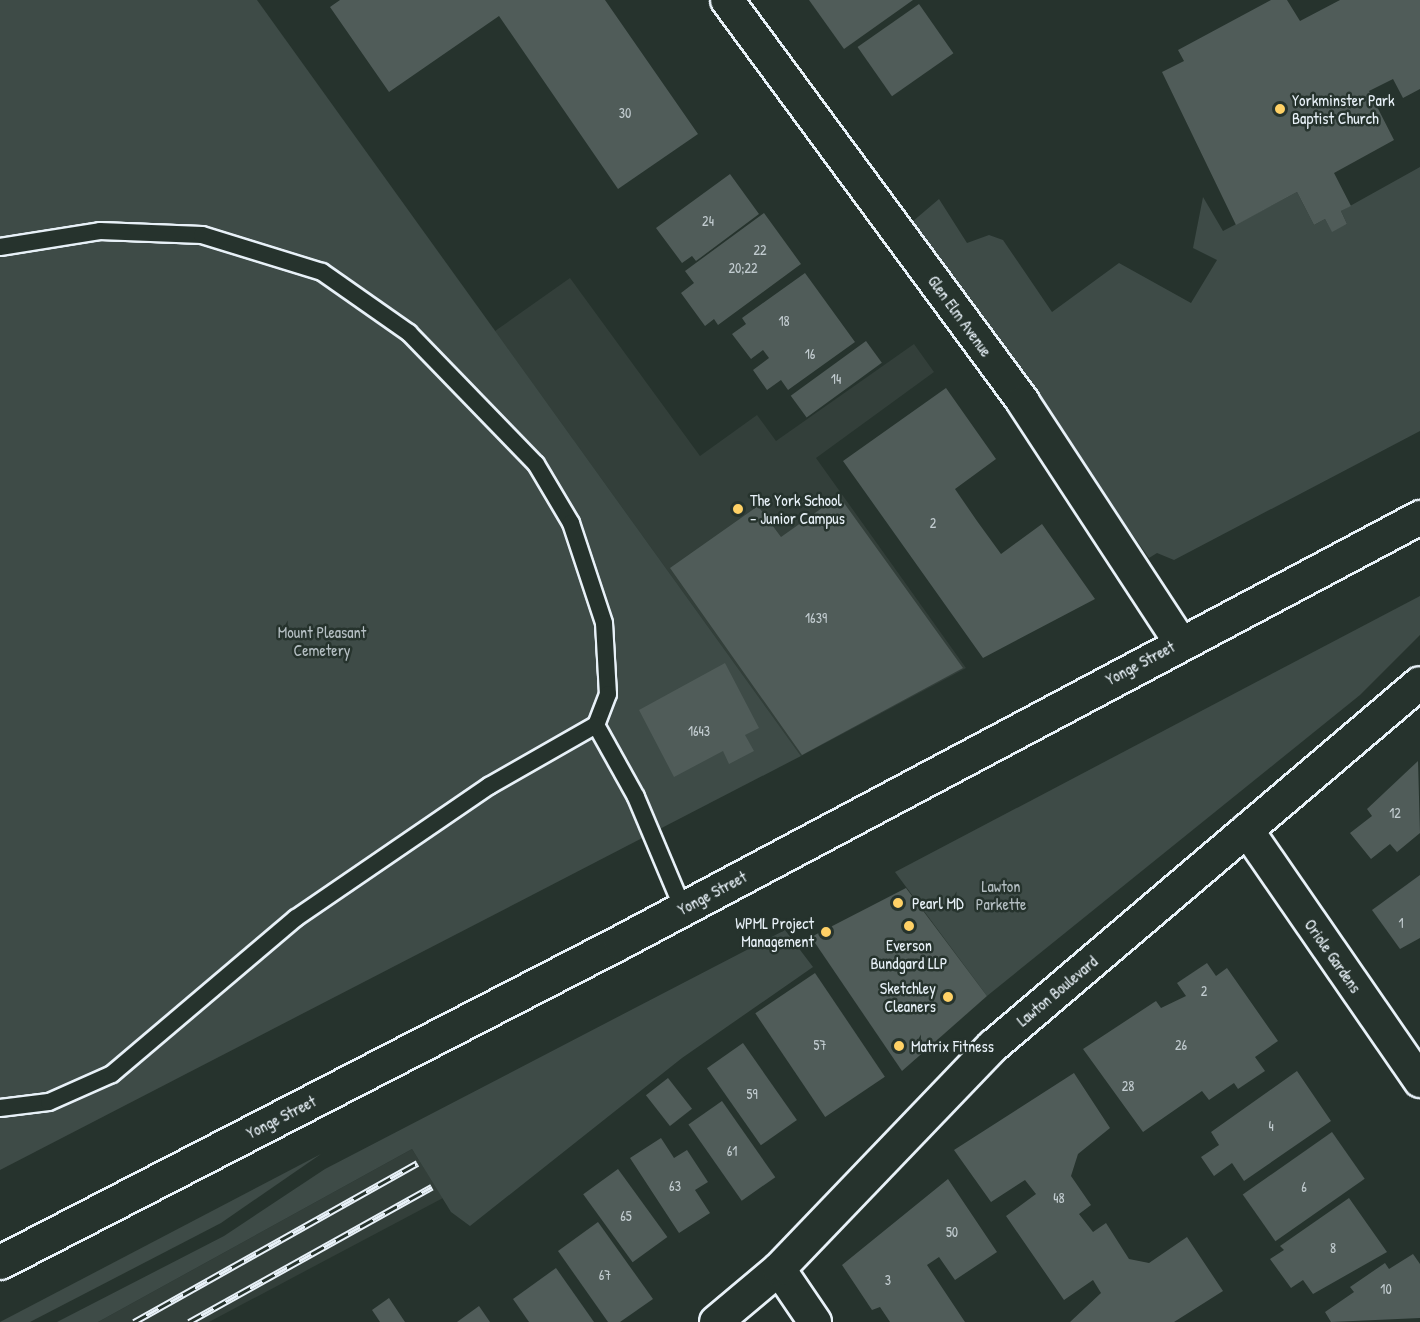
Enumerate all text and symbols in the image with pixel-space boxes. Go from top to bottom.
place label: Yorkminster Park Baptist Church [1292,90,1395,128]
marker: Yorkminster Park Baptist Church [1273,102,1287,116]
house number: 30 [619,105,631,121]
house number: 24 [702,213,714,229]
house number: 22 [753,242,767,258]
house number: 20;22 [728,260,758,276]
street label: Glen Elm Avenue [924,272,996,360]
house number: 18 [778,313,790,329]
house number: 16 [805,346,815,362]
house number: 14 [831,371,841,387]
place label: The York School - Junior Campus [750,490,845,528]
marker: The York School - Junior Campus [731,502,745,516]
house number: 2 [930,515,936,531]
house number: 1639 [805,610,827,626]
park label: Mount Pleasant Cemetery [278,622,366,660]
street label: Yonge Street [1102,637,1178,689]
house number: 1643 [688,723,710,739]
house number: 12 [1389,805,1401,821]
street label: Yonge Street [674,867,750,919]
park label: Lawton Parkette [976,876,1026,914]
place label: Pearl MD [912,893,964,913]
marker: Pearl MD [889,894,907,912]
place label: WPML Project Management [735,913,814,951]
street label: Oriole Gardens [1301,915,1365,997]
house number: 1 [1398,915,1404,931]
marker: Everson Bundgard LLP [902,919,916,933]
marker: WPML Project Management [819,925,833,939]
place label: Everson Bundgard LLP [870,935,948,973]
street label: Lawton Boulevard [1013,952,1101,1030]
place label: Sketchley Cleaners [880,978,936,1016]
house number: 2 [1201,983,1207,999]
marker: Sketchley Cleaners [941,990,955,1004]
place label: Matrix Fitness [911,1036,994,1056]
house number: 57 [814,1037,826,1053]
house number: 26 [1175,1037,1187,1053]
marker: Matrix Fitness [892,1039,906,1053]
house number: 28 [1122,1078,1134,1094]
house number: 59 [746,1086,758,1102]
street label: Yonge Street [243,1091,319,1143]
house number: 4 [1268,1118,1274,1134]
house number: 61 [727,1143,737,1159]
house number: 63 [669,1178,681,1194]
house number: 6 [1301,1179,1307,1195]
house number: 48 [1053,1190,1065,1206]
house number: 65 [620,1208,632,1224]
house number: 50 [946,1224,958,1240]
house number: 8 [1330,1240,1336,1256]
house number: 67 [599,1267,611,1283]
house number: 3 [885,1272,891,1288]
house number: 10 [1380,1281,1392,1297]

